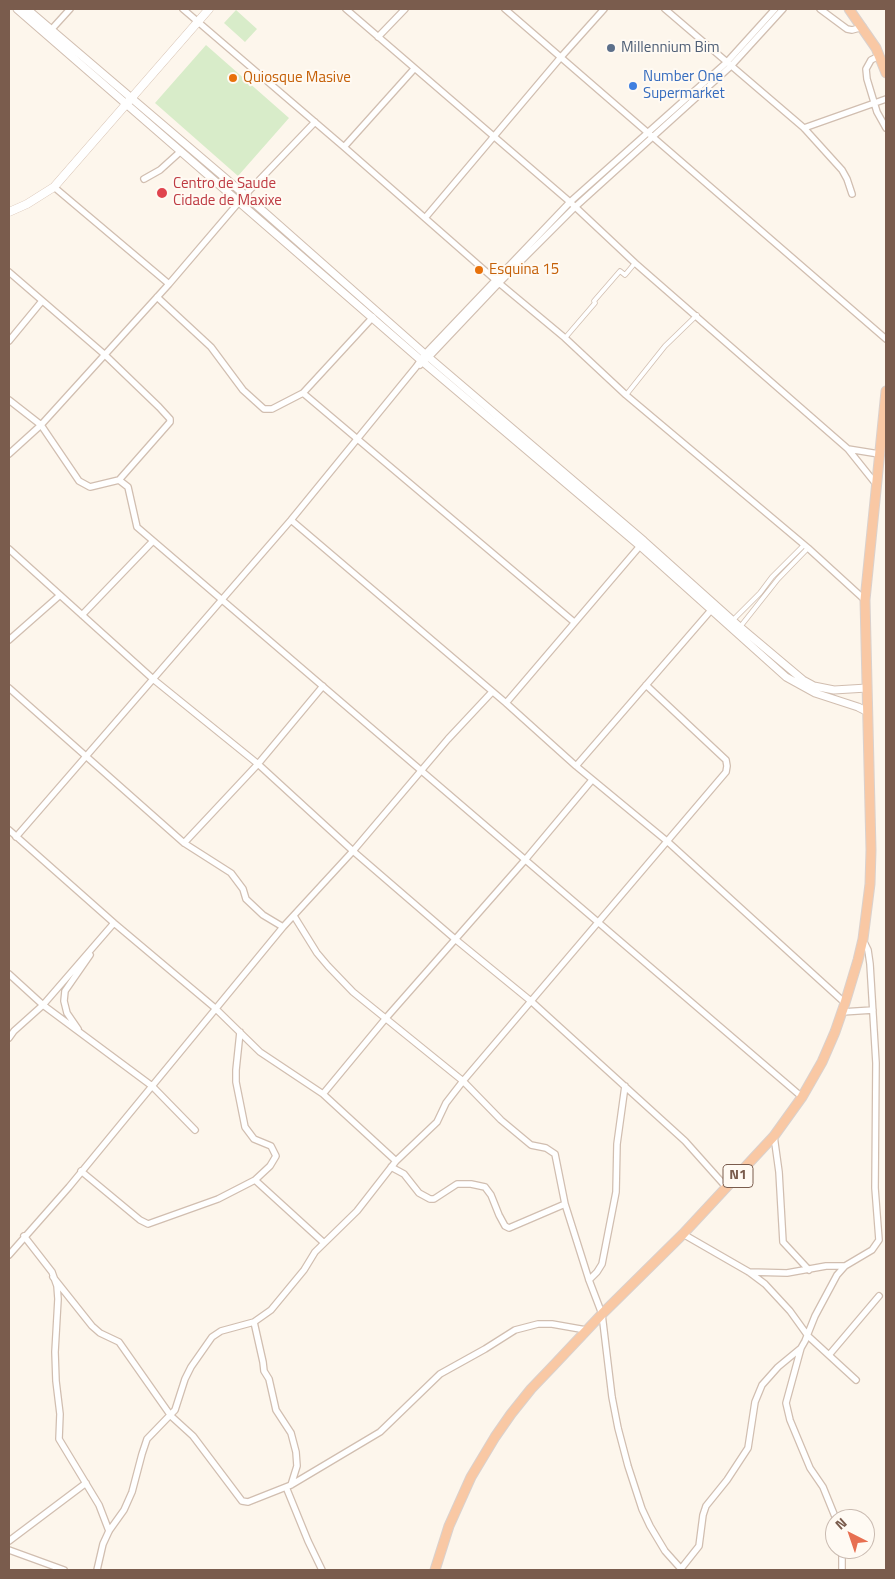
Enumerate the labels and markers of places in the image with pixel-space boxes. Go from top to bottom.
place label: Millennium Bim [621,39,720,57]
marker: Millennium Bim [605,42,617,54]
place label: Number One Supermarket [643,68,725,103]
place label: Quiosque Masive [243,69,351,87]
marker: Quiosque Masive [227,72,239,84]
marker: Number One Supermarket [627,80,639,92]
place label: Centro de Saude Cidade de Maxixe [173,175,282,210]
marker: Centro de Saude Cidade de Maxixe [155,186,169,200]
place label: Esquina 15 [489,261,559,279]
marker: Esquina 15 [473,264,485,276]

